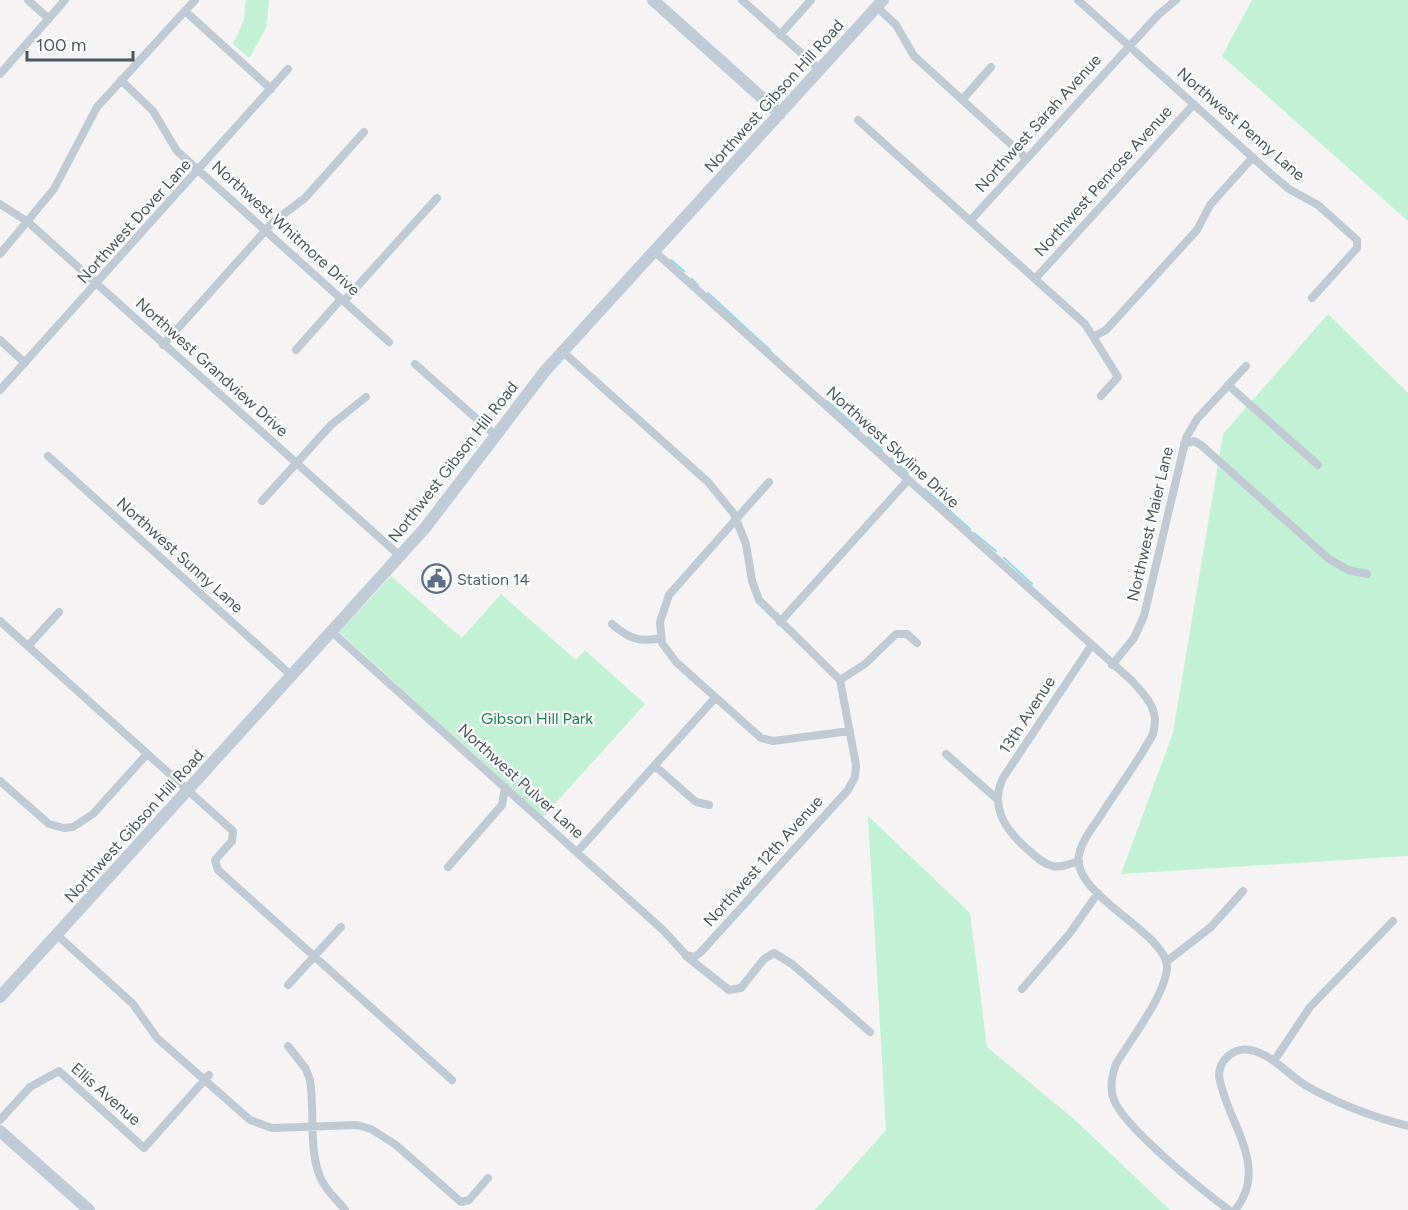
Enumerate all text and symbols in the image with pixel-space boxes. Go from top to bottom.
street label: Northwest Gibson Hill Road [700,16,848,176]
scale bar [27,24,134,62]
text: 100 m [36,34,86,56]
street label: Northwest Sarah Avenue [971,50,1105,196]
street label: Northwest Penny Lane [1173,63,1309,185]
street label: Northwest Penrose Avenue [1030,102,1176,260]
street label: Northwest Dover Lane [73,155,195,287]
street label: Northwest Whitmore Drive [208,157,364,300]
street label: Northwest Grandview Drive [132,294,292,441]
street label: Northwest Gibson Hill Road [384,378,522,546]
street label: Northwest Skyline Drive [823,382,964,512]
street label: Northwest Maier Lane [1123,445,1177,603]
street label: Northwest Sunny Lane [113,493,247,617]
public building icon: Station 14 [420,563,452,595]
place label: Station 14 [457,570,530,589]
street label: 13th Avenue [995,673,1059,757]
park label: Gibson Hill Park [481,709,593,728]
street label: Northwest Pulver Lane [454,720,588,843]
street label: Northwest Gibson Hill Road [60,746,208,906]
street label: Northwest 12th Avenue [699,792,827,930]
street label: Ellis Avenue [67,1059,145,1129]

